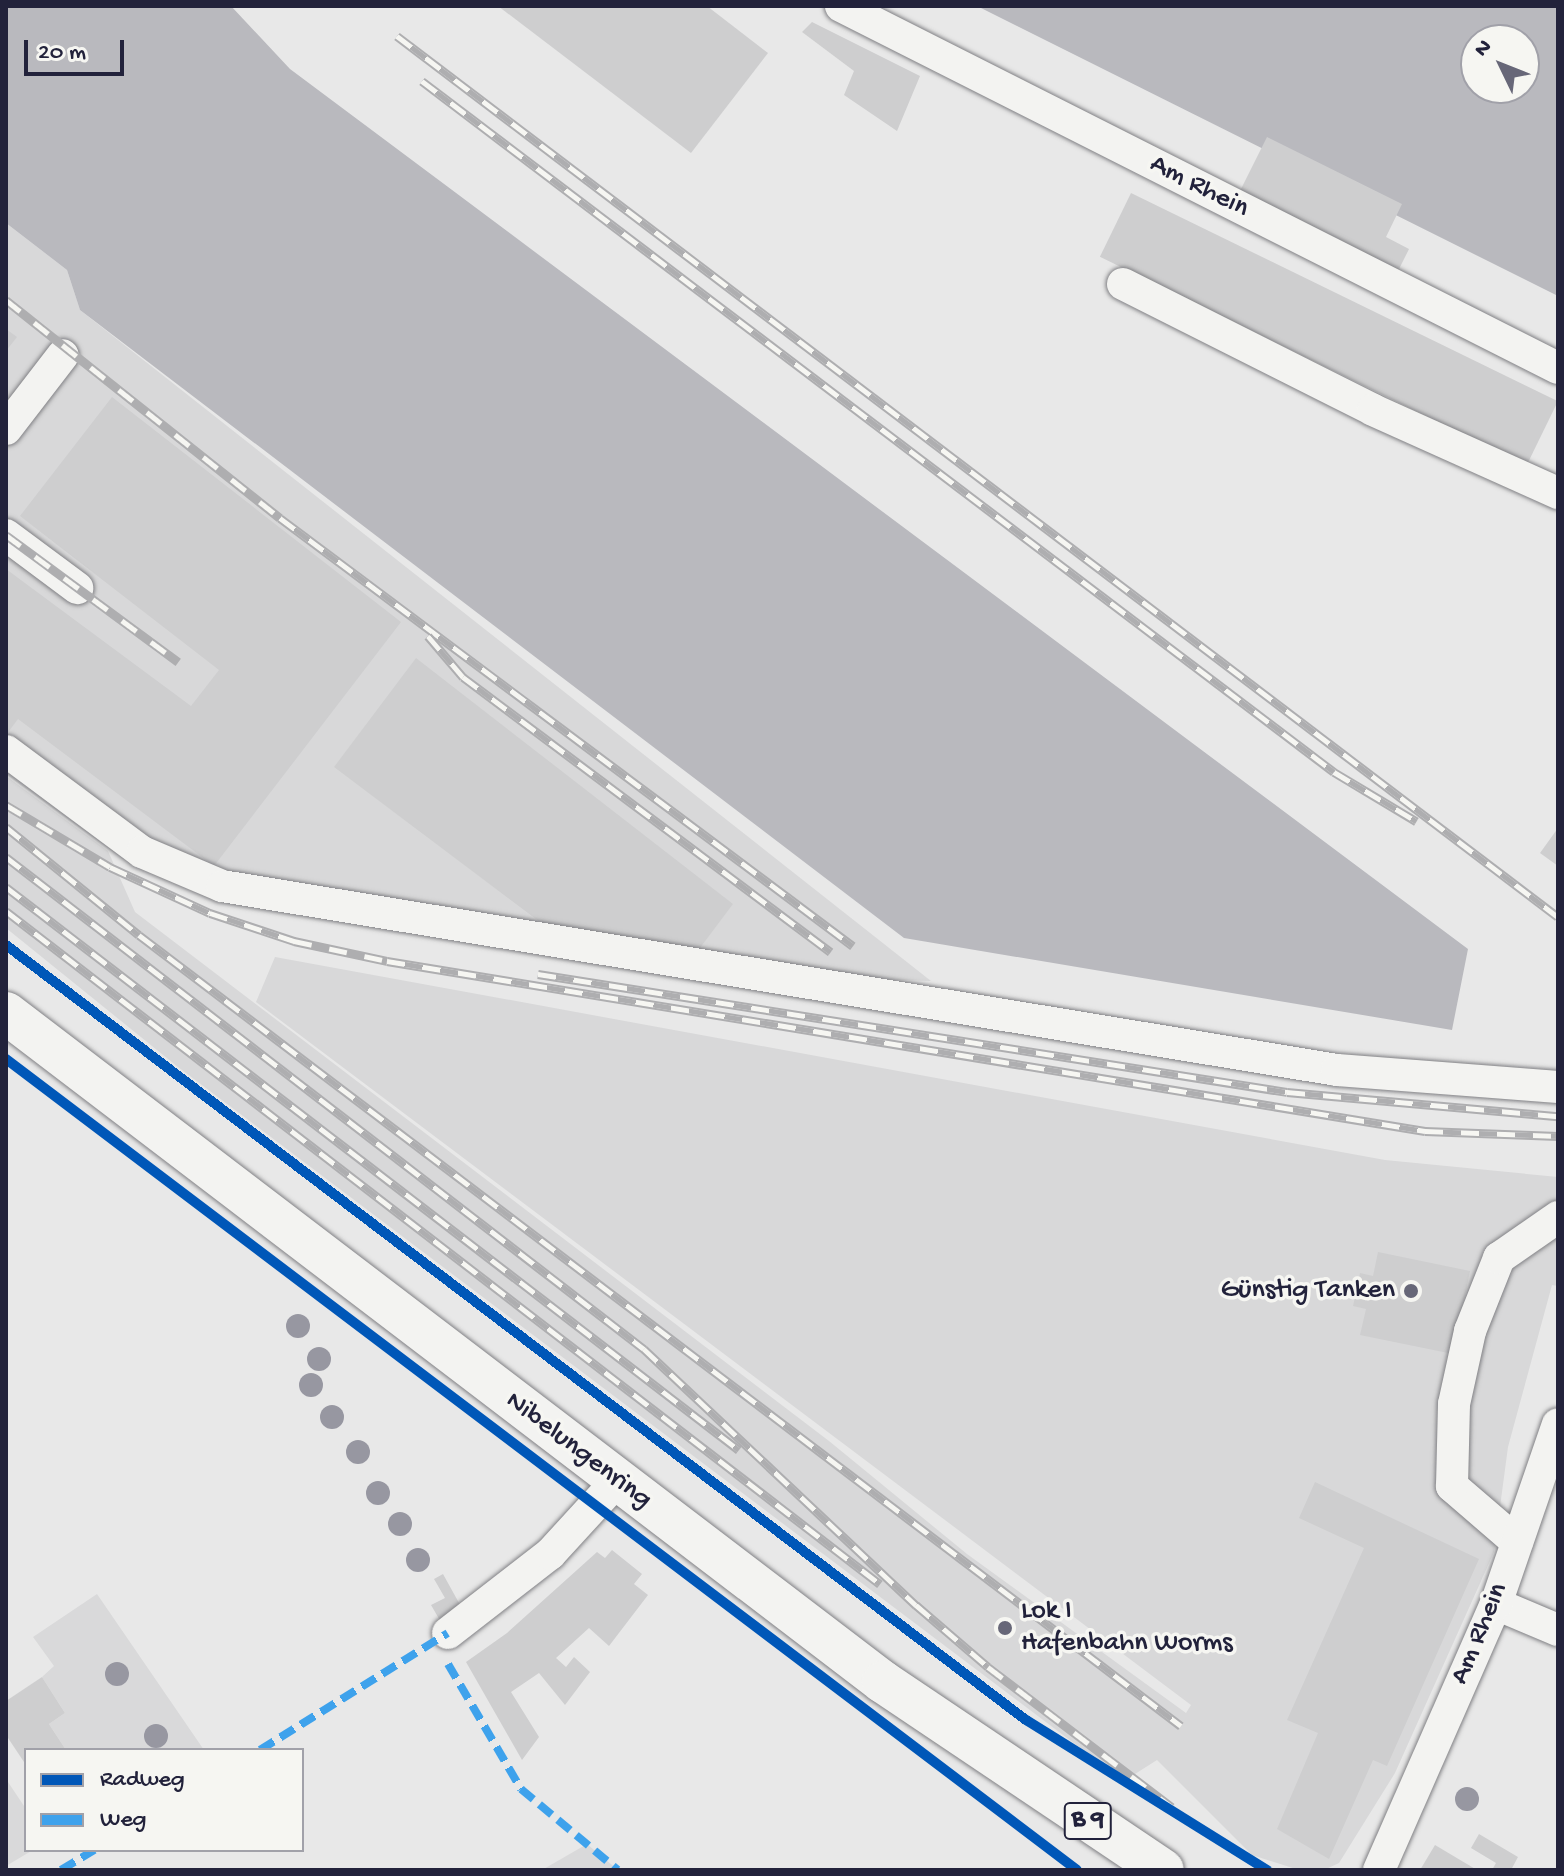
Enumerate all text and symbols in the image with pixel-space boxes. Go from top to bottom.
scale bar [28,24,128,74]
north arrow [1460,24,1540,104]
text: N [1470,35,1498,63]
text: 20 m [38,39,86,68]
street label: Am Rhein [1144,148,1254,226]
place label: Günstig Tanken [1221,1274,1395,1308]
marker: Günstig Tanken [1402,1282,1420,1300]
street label: Nibelungenring [498,1385,658,1517]
street label: Am Rhein [1444,1578,1516,1690]
place label: Lok I Hafenbahn Worms [1021,1595,1233,1661]
marker: Lok I Hafenbahn Worms [996,1619,1014,1637]
legend [24,1748,304,1852]
text: Radweg [100,1766,185,1795]
road number: B 9 [1062,1799,1114,1843]
text: Weg [100,1806,146,1835]

